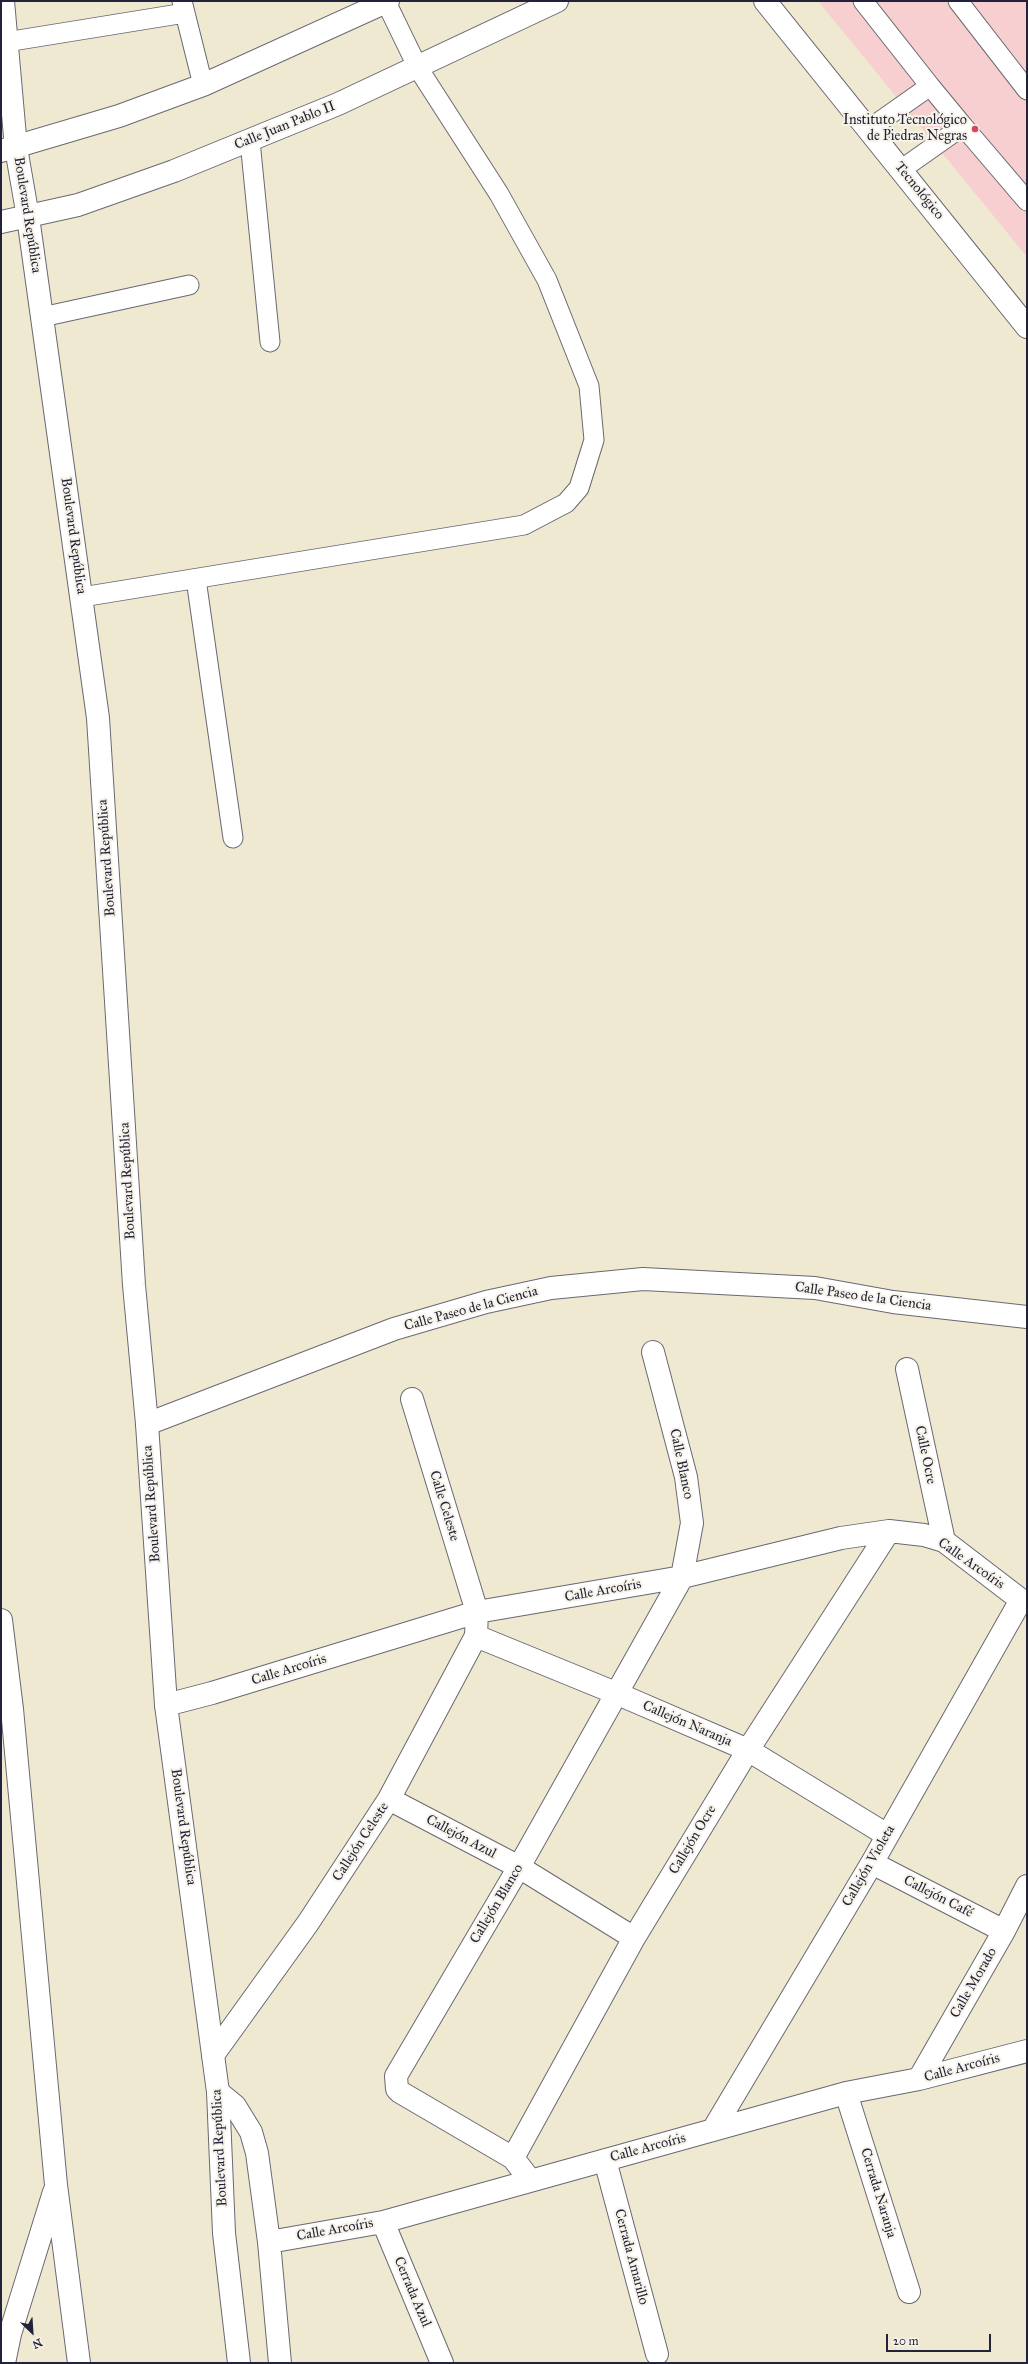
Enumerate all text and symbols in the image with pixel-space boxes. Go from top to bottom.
street label: Calle Juan Pablo II [232,98,338,154]
place label: Instituto Tecnológico de Piedras Negras [843,113,967,146]
marker: Instituto Tecnológico de Piedras Negras [970,124,980,134]
street label: Boulevard República [10,156,44,274]
street label: Tecnológico [891,159,947,223]
street label: Boulevard República [57,477,89,595]
street label: Boulevard República [95,799,119,917]
street label: Boulevard República [117,1122,139,1240]
street label: Calle Paseo de la Ciencia [794,1279,932,1315]
street label: Calle Paseo de la Ciencia [402,1283,540,1335]
street label: Calle Ocre [911,1424,939,1486]
street label: Calle Blanco [665,1427,697,1501]
street label: Boulevard República [140,1445,164,1563]
street label: Calle Celeste [425,1469,463,1543]
street label: Calle Arcoíris [934,1535,1008,1593]
street label: Calle Arcoíris [563,1576,643,1606]
street label: Calle Arcoíris [249,1651,329,1689]
street label: Callejón Naranja [640,1698,734,1750]
street label: Boulevard República [167,1768,199,1886]
street label: Callejón Celeste [329,1799,393,1885]
street label: Callejón Ocre [666,1802,720,1878]
street label: Callejón Azul [423,1811,499,1863]
street label: Callejón Violeta [839,1822,899,1910]
street label: Callejón Blanco [467,1861,527,1947]
street label: Callejón Café [900,1872,976,1922]
street label: Calle Morado [947,1945,1001,2021]
street label: Calle Arcoíris [922,2050,1002,2086]
street label: Boulevard República [209,2089,231,2207]
street label: Calle Arcoíris [608,2130,688,2166]
street label: Cerrada Naranja [856,2146,900,2240]
street label: Cerrada Amarillo [610,2207,652,2307]
street label: Calle Arcoíris [295,2215,375,2245]
street label: Cerrada Azul [390,2254,434,2330]
north arrow [12,2312,52,2352]
scale bar [888,2326,993,2352]
text: 20 m [893,2334,919,2348]
text: N [30,2335,44,2351]

